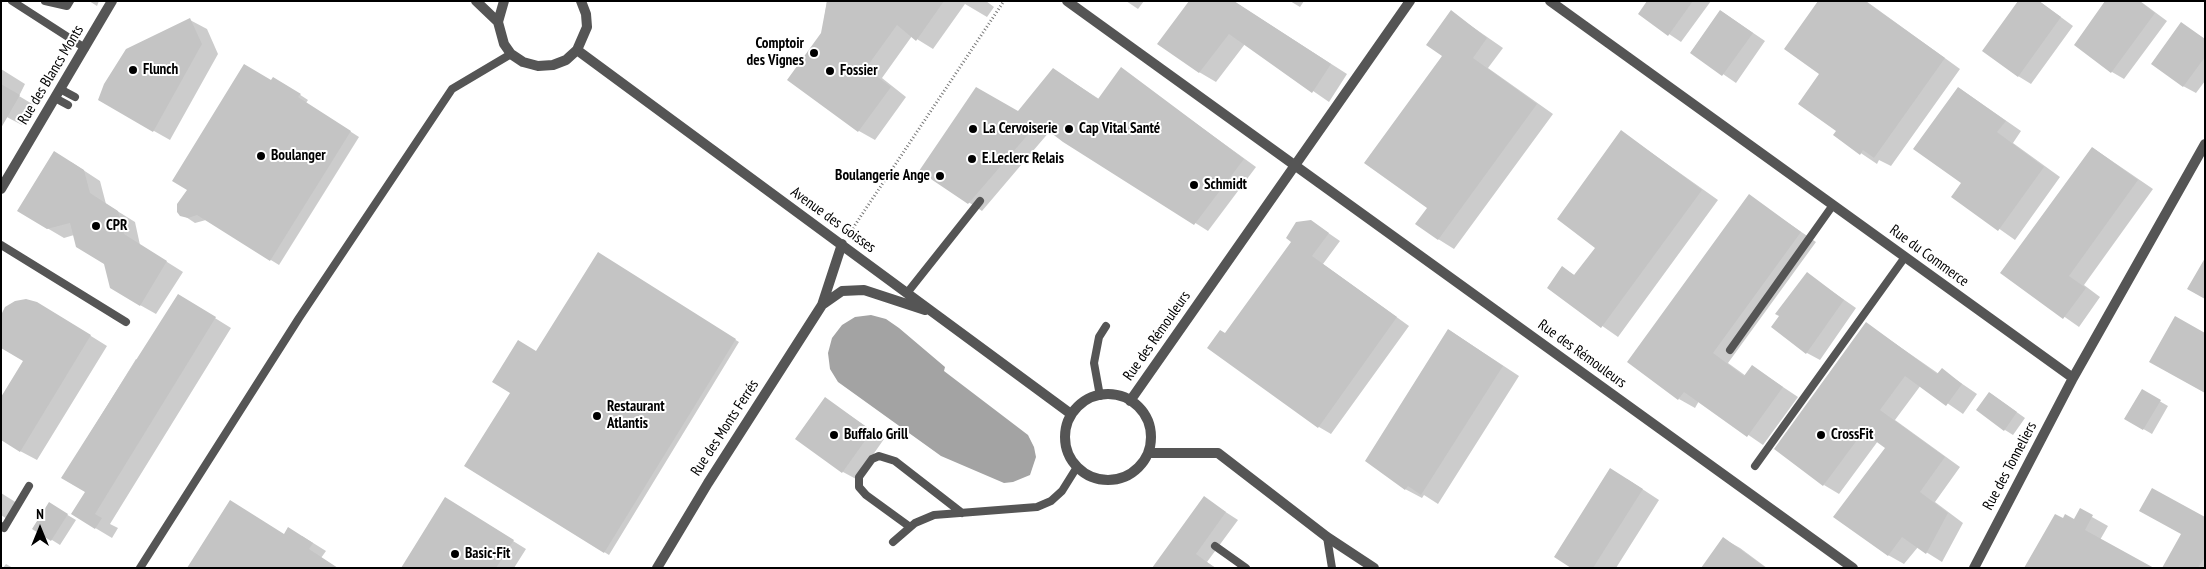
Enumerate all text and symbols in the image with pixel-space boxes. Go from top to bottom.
street label: Rue des Blancs Monts [14,22,88,128]
place label: Comptoir des Vignes [747,35,804,70]
marker: Comptoir des Vignes [808,47,820,59]
place label: Flunch [143,61,178,79]
place label: Fossier [840,62,878,80]
marker: Flunch [127,64,139,76]
marker: Fossier [824,65,836,77]
place label: La Cervoiserie [983,120,1058,138]
place label: Cap Vital Santé [1079,120,1160,138]
marker: La Cervoiserie [967,123,979,135]
marker: Cap Vital Santé [1063,123,1075,135]
place label: Boulanger [271,147,326,165]
marker: Boulanger [255,150,267,162]
place label: E.Leclerc Relais [982,150,1064,168]
marker: E.Leclerc Relais [966,153,978,165]
place label: Boulangerie Ange [835,167,930,185]
marker: Boulangerie Ange [934,170,946,182]
place label: Schmidt [1204,176,1247,194]
marker: Schmidt [1188,179,1200,191]
street label: Avenue des Goisses [787,183,879,257]
place label: CPR [106,217,128,235]
marker: CPR [90,220,102,232]
street label: Rue du Commerce [1886,221,1972,291]
street label: Rue des Rémouleurs [1120,288,1194,384]
street label: Rue des Rémouleurs [1534,316,1630,392]
street label: Rue des Monts Ferrés [687,377,763,479]
place label: Restaurant Atlantis [607,398,665,433]
marker: Restaurant Atlantis [591,410,603,422]
street label: Rue des Tonneliers [1979,419,2041,513]
place label: Buffalo Grill [844,426,908,444]
place label: CrossFit [1831,426,1873,444]
marker: Buffalo Grill [828,429,840,441]
marker: CrossFit [1815,429,1827,441]
north arrow [15,504,65,554]
text: N [36,505,44,523]
place label: Basic-Fit [465,545,510,563]
marker: Basic-Fit [449,548,461,560]

